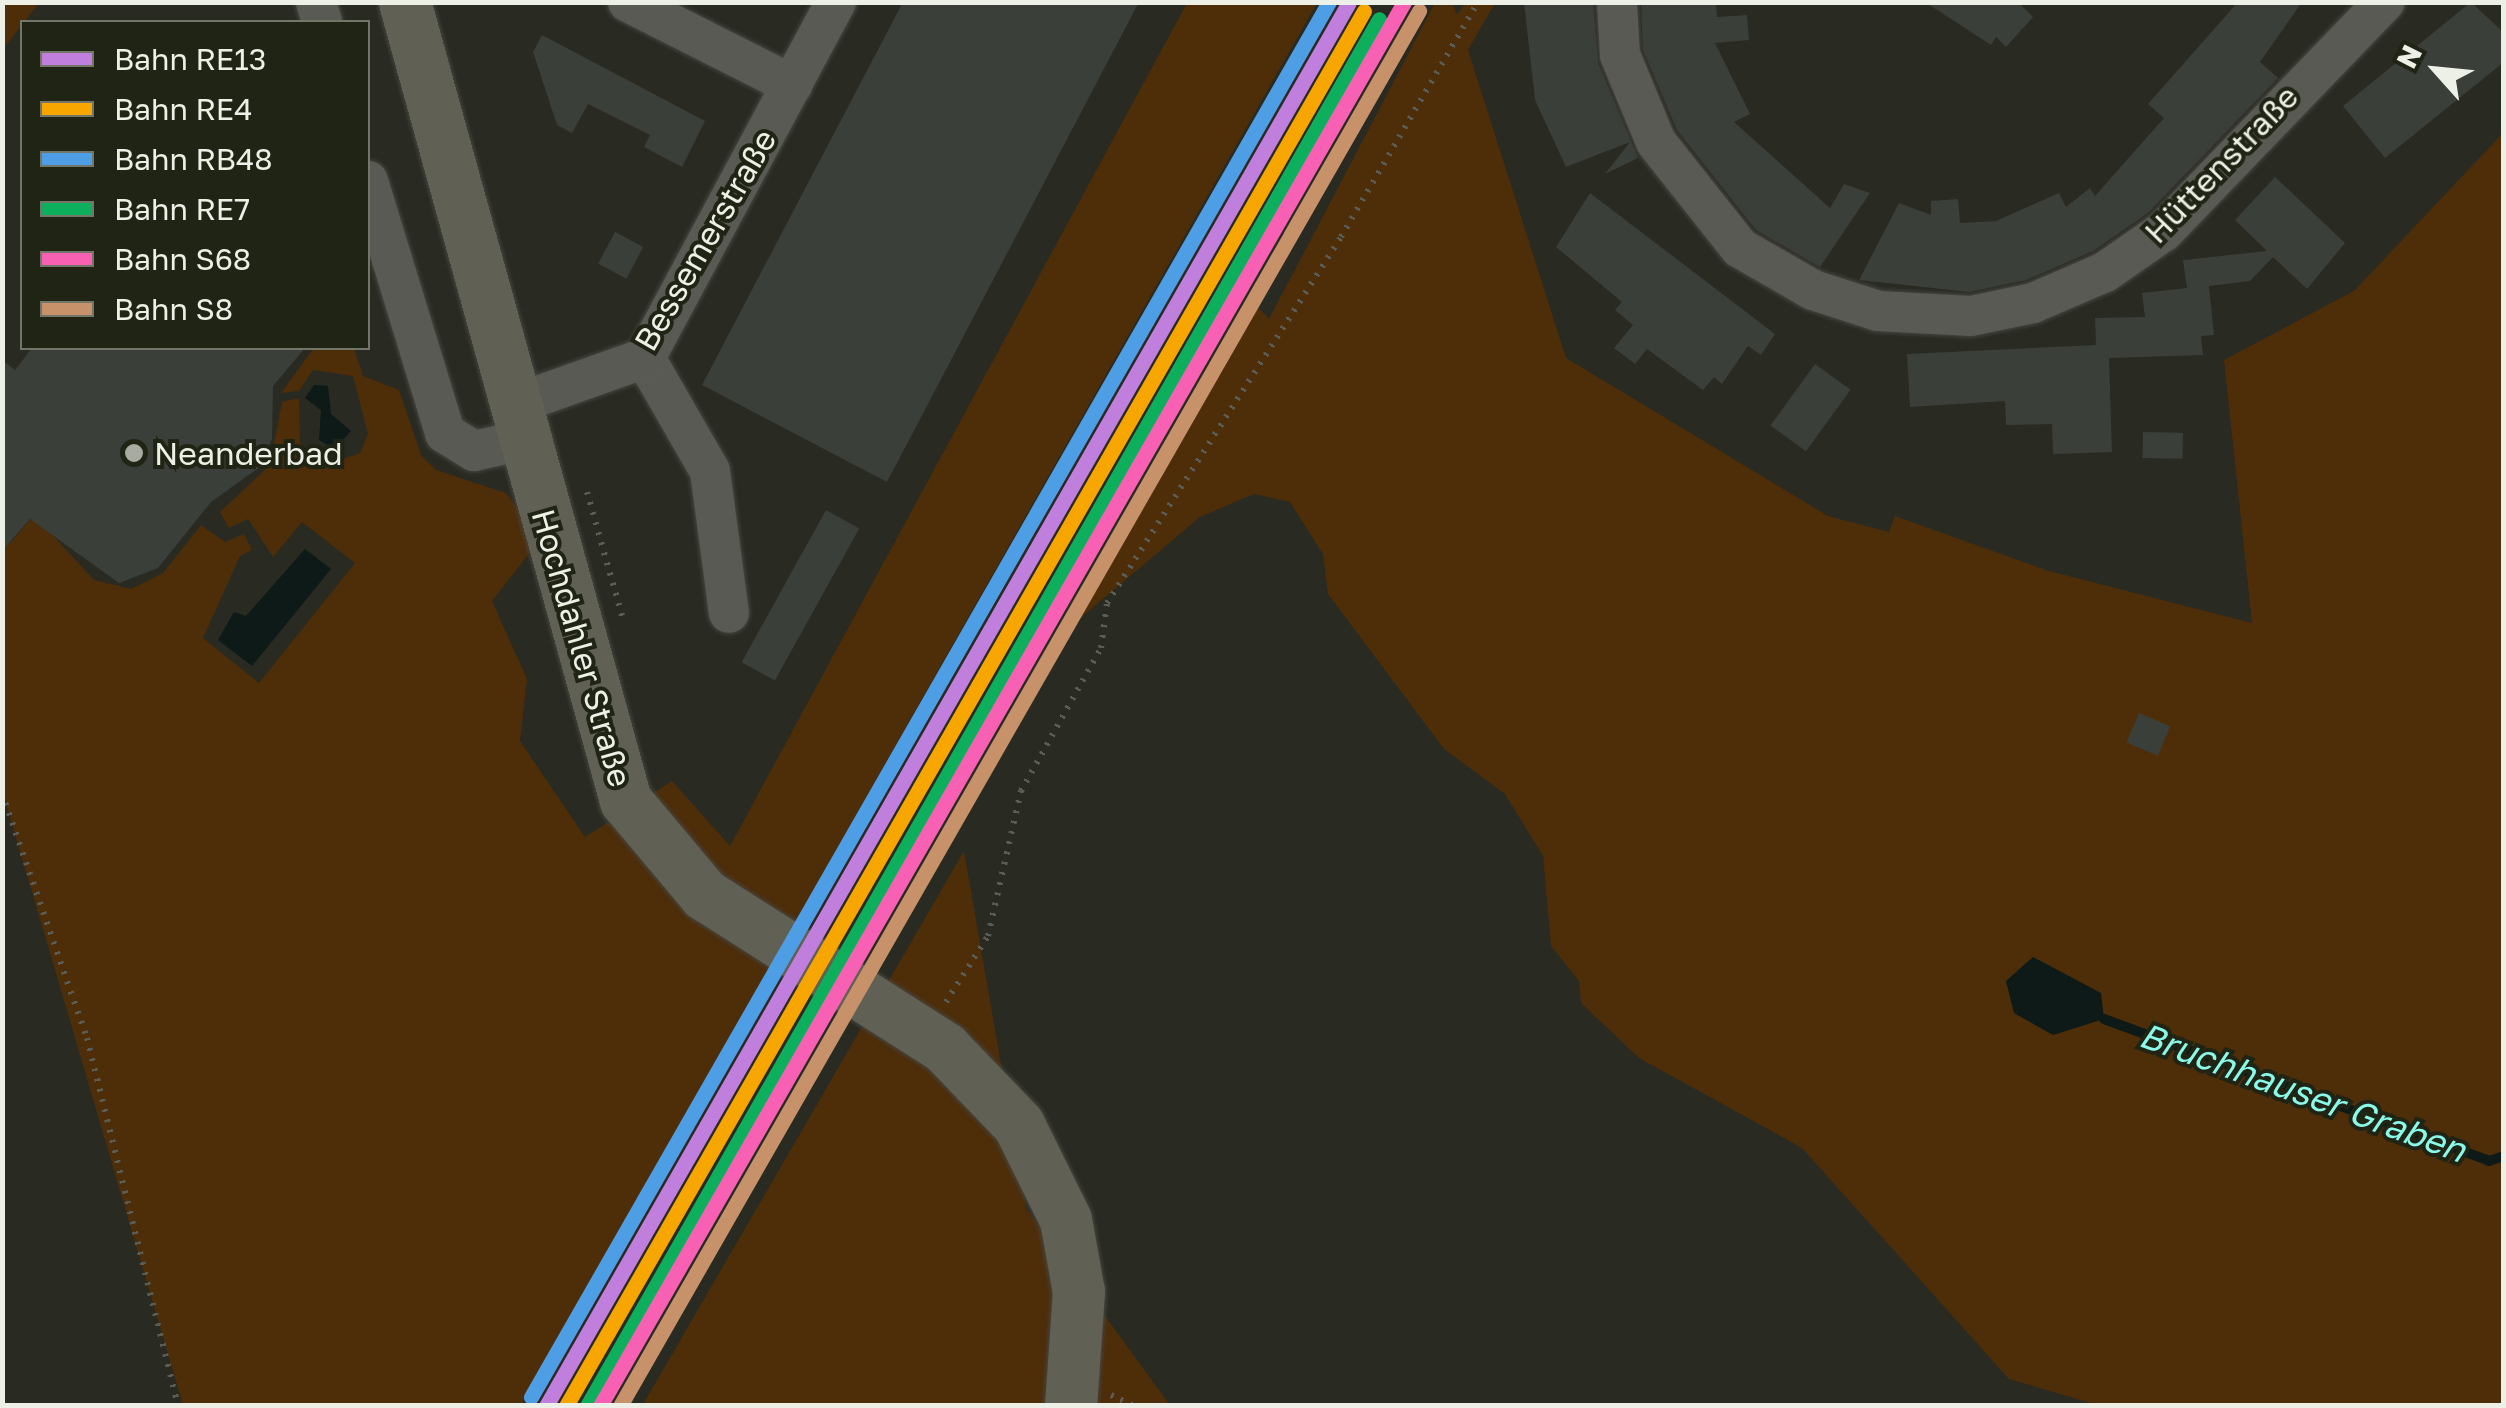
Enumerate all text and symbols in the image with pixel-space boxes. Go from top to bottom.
legend [20,20,370,350]
north arrow [2386,20,2486,120]
text: N [2389,39,2428,73]
text: Bahn RE13 [114,41,266,77]
street label: Hüttenstraße [2136,77,2306,251]
text: Bahn RE4 [114,91,252,127]
street label: Bessemerstraße [626,123,784,357]
text: Bahn RB48 [114,141,273,177]
text: Bahn RE7 [114,191,250,227]
text: Bahn S68 [114,241,251,277]
text: Bahn S8 [114,291,233,327]
place label: Neanderbad [154,434,343,472]
marker: Neanderbad [123,442,145,464]
street label: Hochdahler Straße [524,505,640,791]
water label: Bruchhauser Graben [2134,1013,2472,1171]

